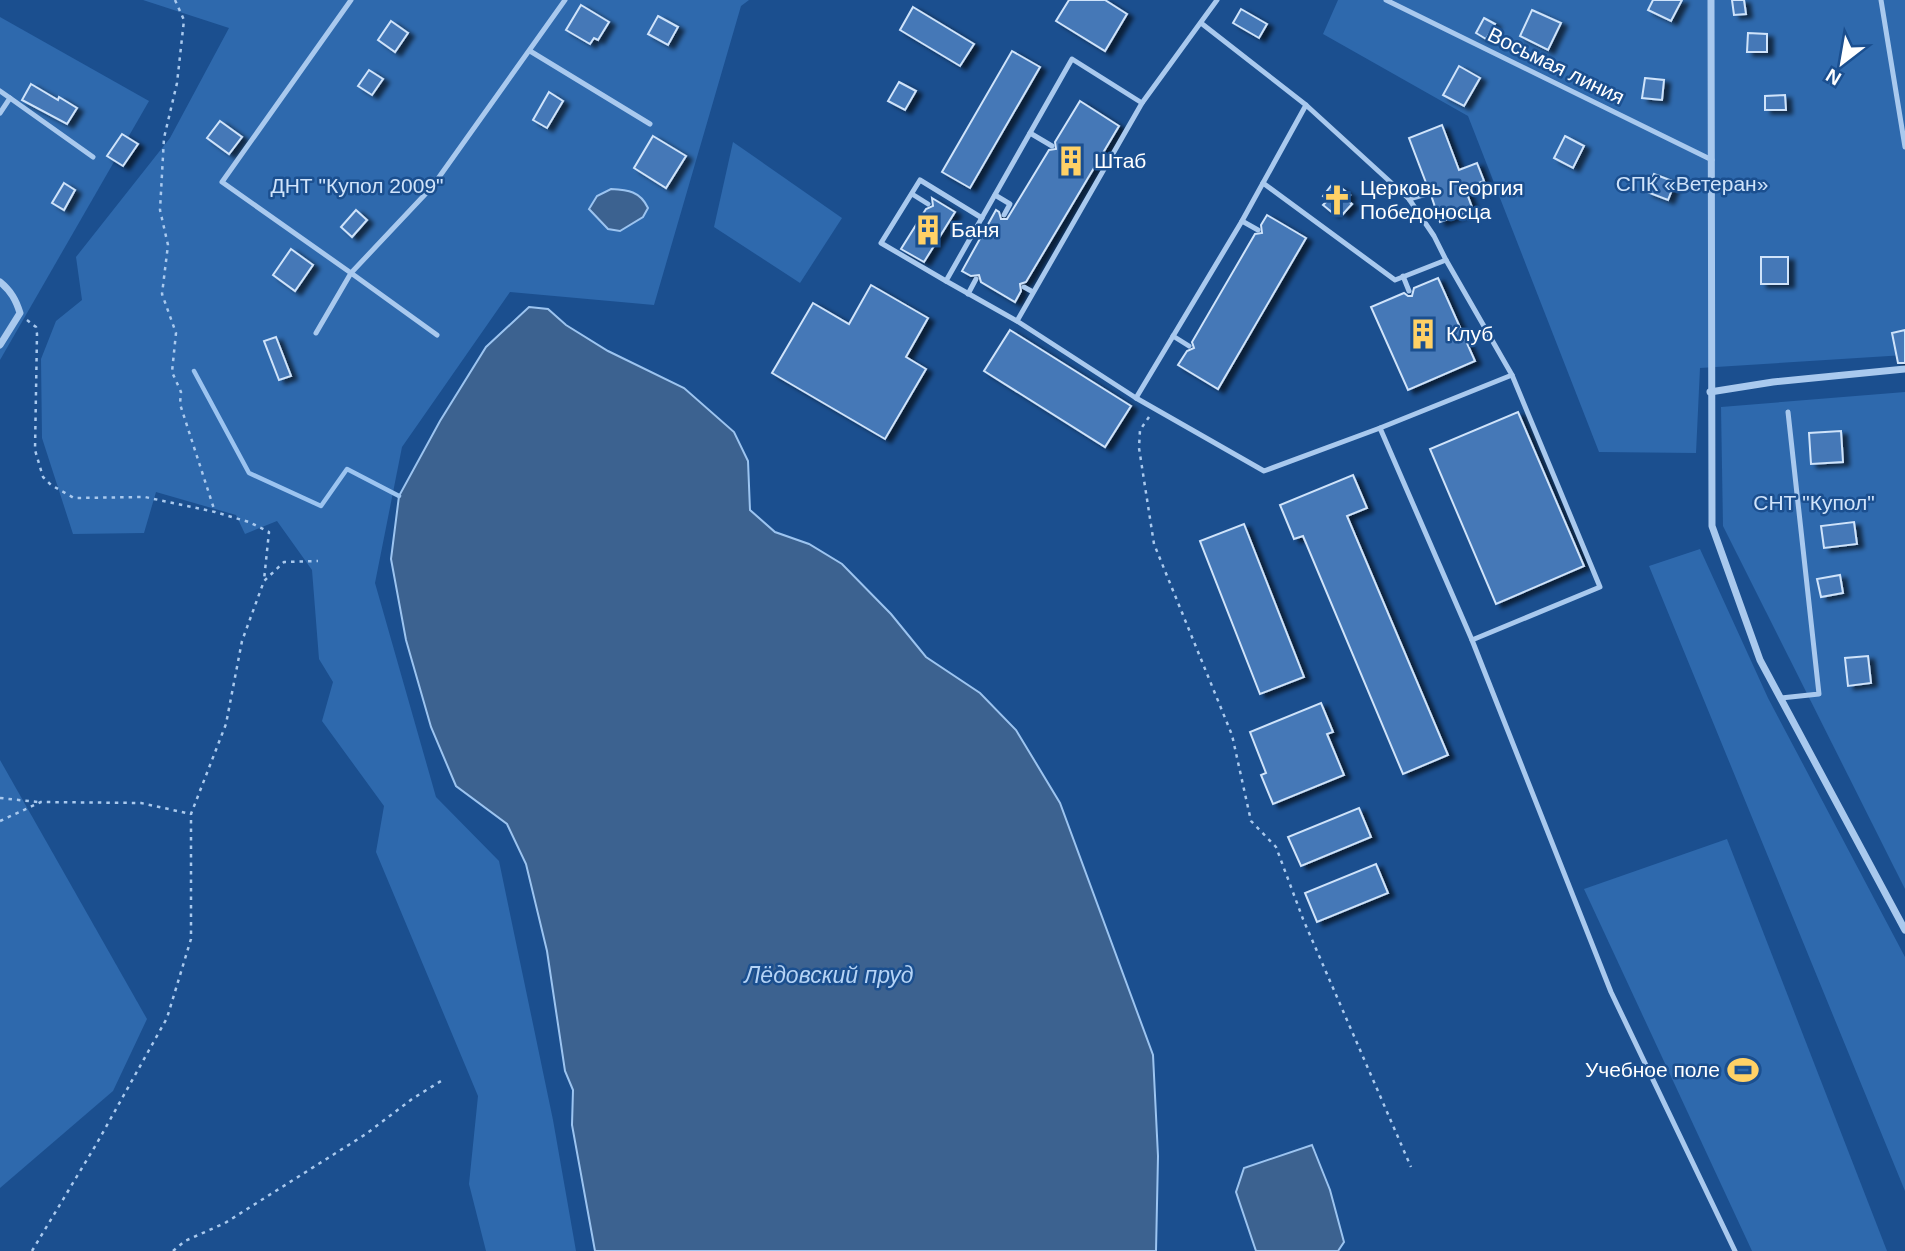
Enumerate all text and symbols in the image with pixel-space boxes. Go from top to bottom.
street label: Восьмая линия [1484,23,1628,109]
north arrow [1807,28,1877,98]
text: N [1822,65,1845,90]
building icon: Штаб [1054,144,1088,178]
place label: Штаб [1094,149,1146,172]
park label: СПК «Ветеран» [1616,172,1768,195]
park label: ДНТ "Купол 2009" [270,174,444,197]
place label: Церковь Георгия Победоносца [1360,176,1524,223]
church icon: Церковь Георгия Победоносца [1320,183,1354,217]
building icon: Баня [911,213,945,247]
place label: Баня [951,218,999,241]
building icon: Клуб [1406,317,1440,351]
place label: Клуб [1446,322,1493,345]
park label: СНТ "Купол" [1753,491,1875,514]
water label: Лёдовский пруд [743,962,913,988]
sports icon: Учебное поле [1726,1053,1760,1087]
place label: Учебное поле [1585,1058,1720,1081]

